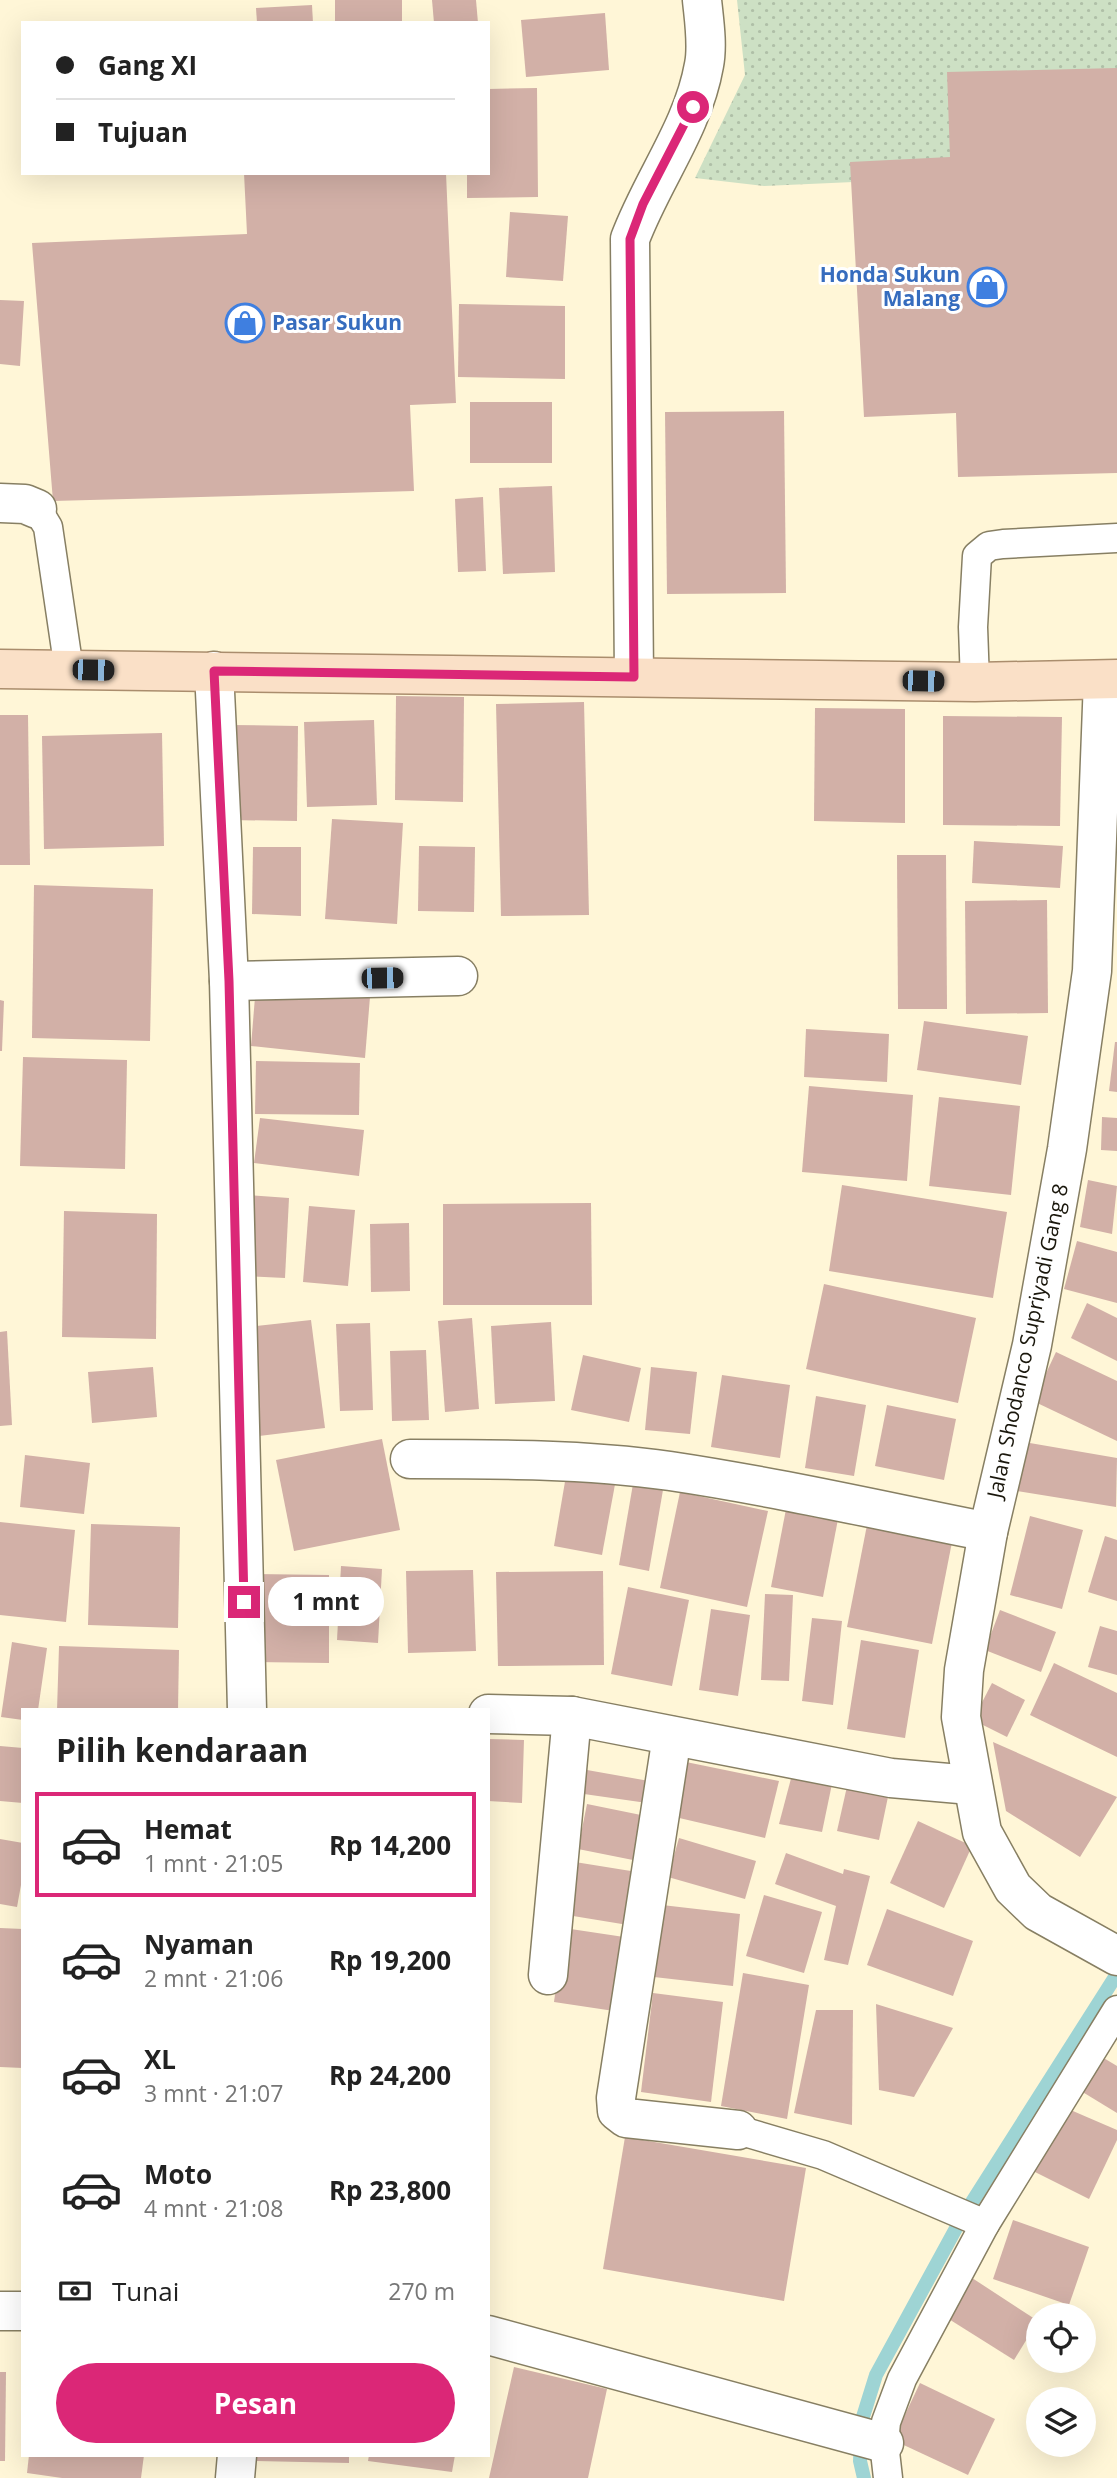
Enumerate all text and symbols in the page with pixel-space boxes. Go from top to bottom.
text: Gang XI [98,47,197,83]
route start [677,91,709,123]
text: Tujuan [98,114,188,150]
place label: Honda Sukun Malang [820,260,960,312]
shop icon: Honda Sukun Malang [966,266,1008,308]
shop icon: Pasar Sukun [224,302,266,344]
place label: Pasar Sukun [272,308,402,336]
car [72,659,115,681]
car [902,670,945,692]
car [361,967,404,989]
street label: Jalan Shodanco Supriyadi Gang 8 [980,1181,1074,1503]
callout: 1 mnt [268,1578,384,1626]
text: 1 mnt [293,1585,359,1617]
route end [228,1586,260,1618]
text: Pilih kendaraan [56,1728,308,1771]
text: Hemat [144,1811,232,1847]
icon: car [60,1813,123,1876]
text: Rp 14,200 [329,1827,451,1863]
text: 1 mnt · 21:05 [144,1847,283,1879]
text: Nyaman [144,1926,254,1962]
icon: car [60,1928,123,1991]
text: Rp 19,200 [329,1942,451,1978]
text: 2 mnt · 21:06 [144,1962,283,1994]
text: XL [144,2041,176,2077]
icon: car [60,2043,123,2106]
text: Rp 24,200 [329,2057,451,2093]
text: 3 mnt · 21:07 [144,2077,283,2109]
text: Moto [144,2156,212,2192]
icon: car [60,2158,123,2221]
text: Rp 23,800 [329,2172,451,2208]
text: 4 mnt · 21:08 [144,2192,283,2224]
icon: cash [56,2272,94,2310]
text: Tunai [112,2273,179,2309]
text: 270 m [388,2275,455,2307]
map controls [1026,2303,1096,2457]
button: locate [1026,2303,1096,2373]
button: Pesan [56,2363,455,2443]
button: layers [1026,2387,1096,2457]

